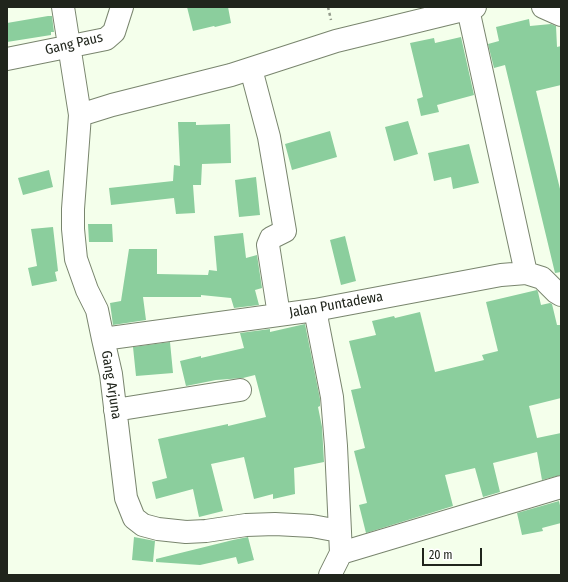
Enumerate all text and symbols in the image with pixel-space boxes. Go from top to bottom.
street label: Gang Paus [43,29,105,59]
street label: Jalan Puntadewa [288,288,384,322]
street label: Gang Arjuna [97,349,125,421]
scale bar [424,540,484,566]
text: 20 m [429,548,453,562]

